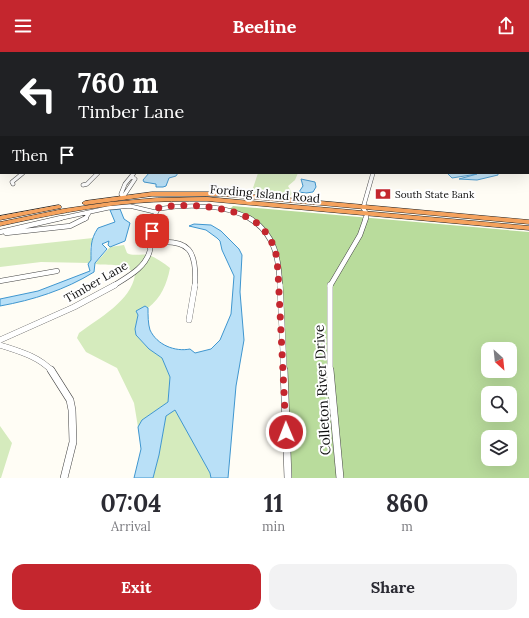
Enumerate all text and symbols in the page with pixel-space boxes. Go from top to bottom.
icon: menu [12,15,34,37]
text: Beeline [233,15,296,38]
icon: share [495,15,517,37]
text: 760 m [78,65,158,101]
icon: left [12,68,64,120]
text: Timber Lane [78,100,184,123]
icon: arrive [56,144,78,166]
text: Then [12,146,48,165]
street label: Fording Island Road [209,181,321,206]
bank icon: South State Bank [374,185,392,203]
place label: South State Bank [395,188,475,201]
pin [135,214,169,248]
icon: arrive [141,220,163,242]
street label: Timber Lane [61,257,131,306]
street label: Colleton River Drive [310,324,334,456]
north arrow [481,342,517,378]
map controls [481,342,517,466]
button: search [481,386,517,422]
position arrow [265,411,307,453]
button: layers [481,430,517,466]
text: 07:04 [101,488,161,519]
text: 11 [264,488,283,519]
text: 860 [386,488,428,519]
text: Arrival [111,518,151,535]
text: min [262,518,285,535]
text: m [401,518,413,535]
button: Exit [12,564,261,610]
button: Share [269,564,517,610]

